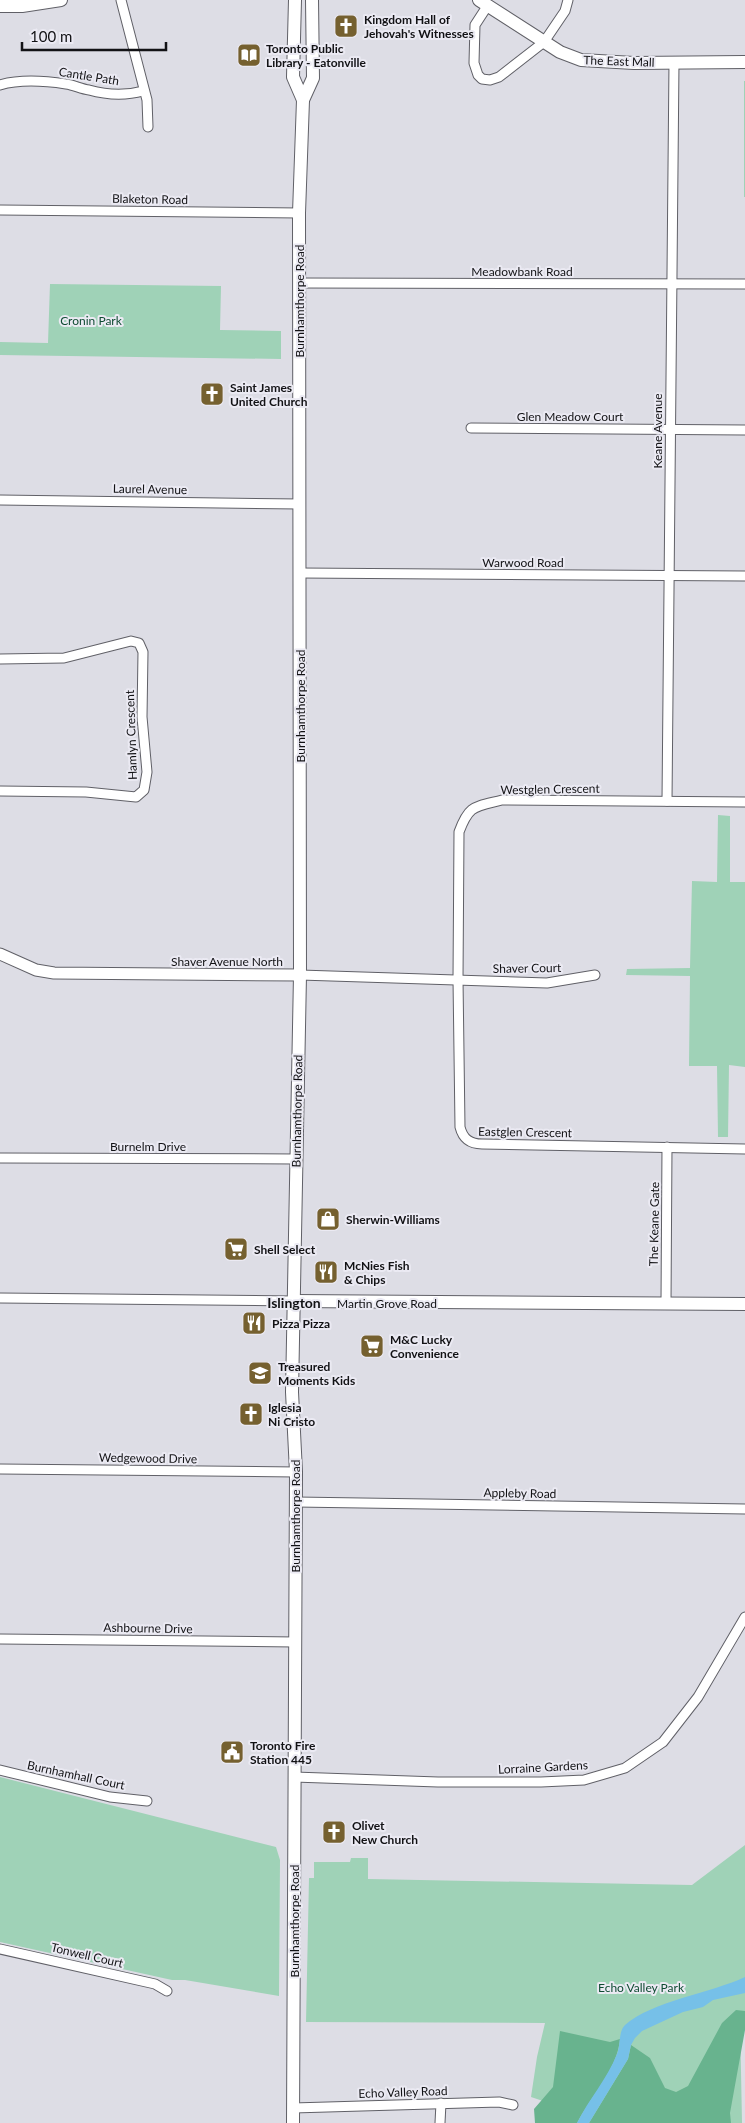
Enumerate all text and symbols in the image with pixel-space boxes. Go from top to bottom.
place label: Kingdom Hall of Jehovah's Witnesses [364,12,474,41]
church icon: Kingdom Hall of Jehovah's Witnesses [333,13,359,39]
scale bar [22,20,166,52]
text: 100 m [30,27,72,45]
place label: Toronto Public Library - Eatonville [266,41,367,70]
library icon: Toronto Public Library - Eatonville [236,42,262,68]
street label: The East Mall [583,52,655,70]
street label: Cantle Path [58,64,120,88]
street label: Blaketon Road [112,191,188,207]
street label: Burnhamthorpe Road [292,245,307,357]
street label: Meadowbank Road [471,264,573,279]
park label: Cronin Park [60,313,123,328]
place label: Saint James United Church [230,380,308,409]
church icon: Saint James United Church [199,381,225,407]
street label: Keane Avenue [650,393,665,469]
street label: Glen Meadow Court [517,409,624,424]
street label: Laurel Avenue [113,481,187,497]
street label: Warwood Road [482,555,564,570]
street label: Burnhamthorpe Road [293,650,308,762]
street label: Hamlyn Crescent [122,689,140,780]
street label: Westglen Crescent [500,781,600,797]
street label: Shaver Avenue North [171,954,283,969]
street label: Shaver Court [493,960,562,976]
street label: Burnhamthorpe Road [289,1054,305,1168]
street label: Eastglen Crescent [478,1124,573,1140]
street label: Burnelm Drive [110,1139,186,1154]
street label: The Keane Gate [646,1182,662,1266]
shop icon: Sherwin-Williams [315,1206,341,1232]
place label: Sherwin-Williams [346,1212,440,1227]
supermarket icon: Shell Select [223,1236,249,1262]
place label: Shell Select [254,1242,316,1257]
place label: McNies Fish & Chips [344,1258,410,1287]
restaurant icon: McNies Fish & Chips [313,1259,339,1285]
district label: Islington [267,1294,321,1311]
street label: Martin Grove Road [337,1296,437,1311]
restaurant icon: Pizza Pizza [241,1310,267,1336]
place label: Pizza Pizza [272,1316,330,1331]
place label: M&C Lucky Convenience [390,1332,460,1361]
supermarket icon: M&C Lucky Convenience [359,1333,385,1359]
place label: Treasured Moments Kids [278,1359,355,1388]
school or university icon: Treasured Moments Kids [247,1360,273,1386]
place label: Iglesia Ni Cristo [268,1400,315,1429]
church icon: Iglesia Ni Cristo [238,1401,264,1427]
street label: Wedgewood Drive [99,1450,197,1466]
street label: Burnhamthorpe Road [288,1460,303,1572]
street label: Appleby Road [483,1485,557,1501]
street label: Ashbourne Drive [103,1620,193,1636]
place label: Toronto Fire Station 445 [250,1738,316,1767]
public building icon: Toronto Fire Station 445 [219,1739,245,1765]
street label: Burnhamhall Court [26,1757,127,1793]
street label: Lorraine Gardens [498,1757,588,1777]
place label: Olivet New Church [352,1818,418,1847]
church icon: Olivet New Church [321,1819,347,1845]
street label: Burnhamthorpe Road [287,1865,302,1977]
street label: Tonwell Court [49,1939,125,1971]
park label: Echo Valley Park [598,1980,685,1995]
street label: Echo Valley Road [358,2083,448,2101]

